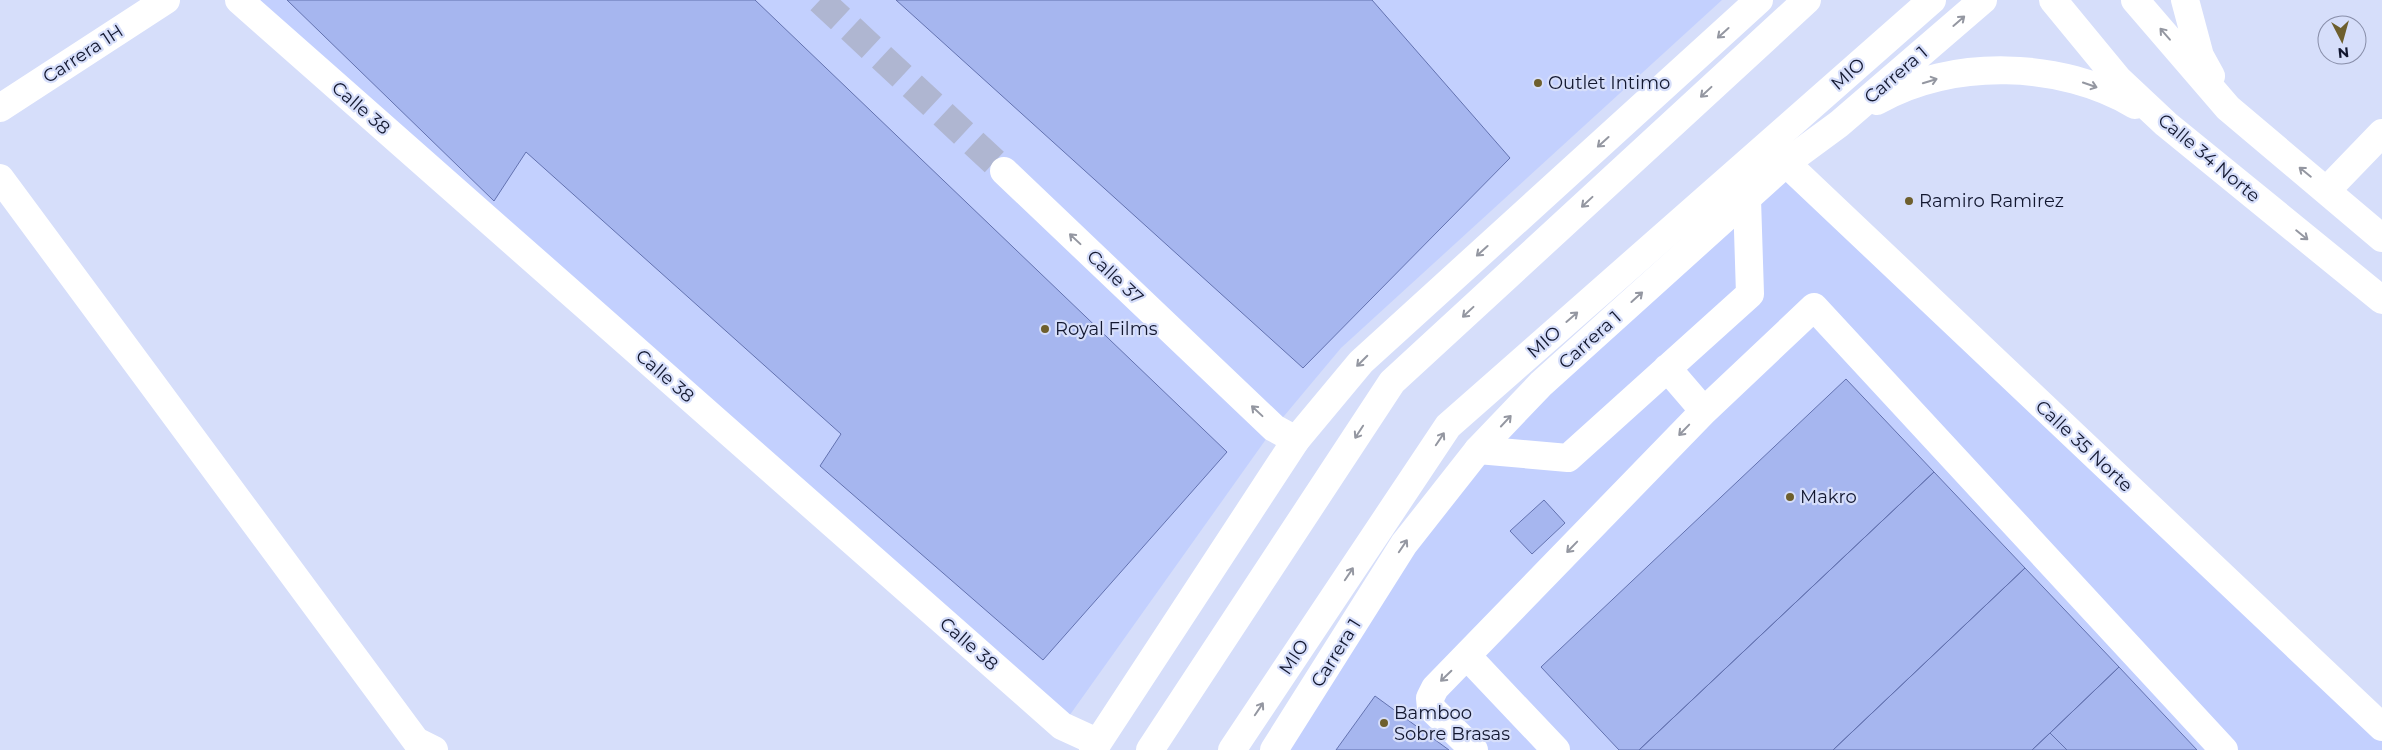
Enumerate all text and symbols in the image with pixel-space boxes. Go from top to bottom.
one-way arrow [1952,15,1965,27]
north arrow [2317,15,2367,65]
street label: Carrera 1H [39,20,127,88]
one-way arrow [1716,27,1729,39]
one-way arrow [2159,28,2170,41]
street label: Carrera 1 [1860,42,1932,108]
text: N [2337,43,2350,62]
street label: MIO [1827,53,1869,95]
place label: Outlet Intimo [1548,72,1670,94]
one-way arrow [1922,75,1938,85]
street label: Calle 38 [327,77,395,139]
marker: Outlet Intimo [1532,77,1544,89]
one-way arrow [2081,81,2097,90]
one-way arrow [1700,86,1713,98]
street label: Calle 34 Norte [2153,109,2265,207]
one-way arrow [1596,136,1609,148]
one-way arrow [2299,166,2312,178]
place label: Ramiro Ramirez [1919,190,2064,212]
marker: Ramiro Ramirez [1903,195,1915,207]
one-way arrow [1581,196,1593,208]
one-way arrow [2296,229,2309,240]
one-way arrow [1069,233,1082,245]
street label: Calle 37 [1082,245,1148,309]
one-way arrow [1476,245,1489,257]
one-way arrow [1631,291,1644,303]
one-way arrow [1461,306,1474,318]
street label: Carrera 1 [1554,306,1626,374]
one-way arrow [1565,311,1578,323]
place label: Royal Films [1055,318,1158,340]
street label: MIO [1523,321,1565,363]
marker: Royal Films [1039,323,1051,335]
street label: Calle 38 [631,345,699,407]
one-way arrow [1356,354,1368,367]
street label: Calle 35 Norte [2031,395,2137,497]
one-way arrow [1250,405,1263,417]
one-way arrow [1500,414,1512,427]
one-way arrow [1354,424,1364,438]
one-way arrow [1678,424,1690,436]
one-way arrow [1434,432,1445,446]
place label: Makro [1800,486,1857,508]
marker: Makro [1784,491,1796,503]
one-way arrow [1398,539,1408,553]
one-way arrow [1566,541,1578,554]
one-way arrow [1344,567,1355,581]
street label: Calle 38 [935,613,1003,675]
street label: Carrera 1 [1306,615,1366,691]
street label: MIO [1274,635,1314,679]
one-way arrow [1440,670,1453,682]
place label: Bamboo Sobre Brasas [1394,702,1510,745]
one-way arrow [1255,703,1265,717]
marker: Bamboo Sobre Brasas [1378,717,1390,729]

